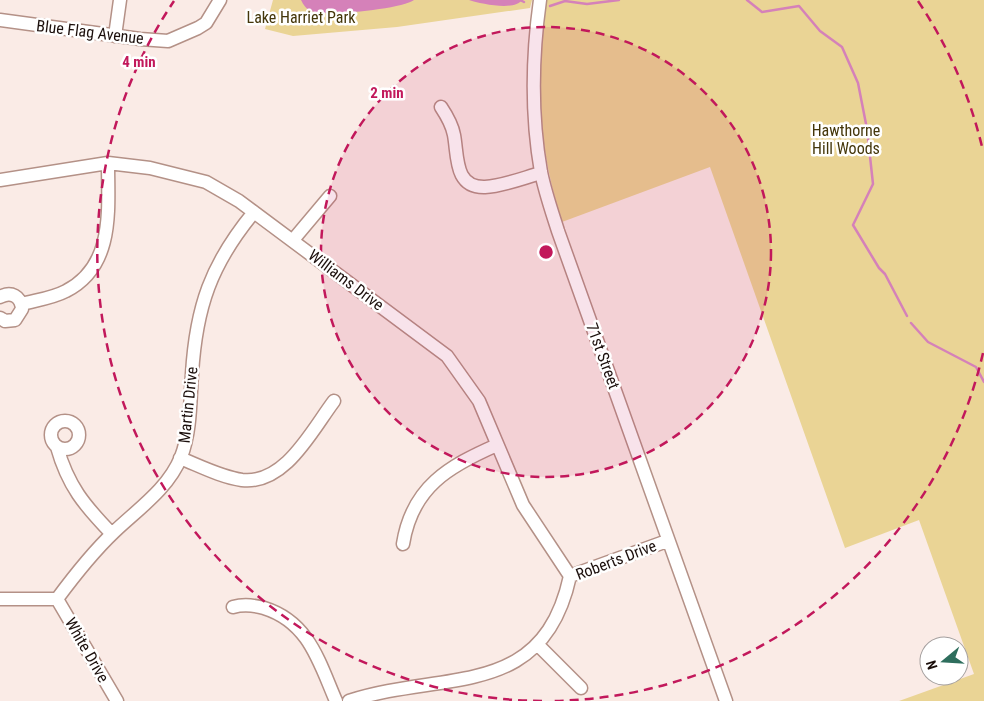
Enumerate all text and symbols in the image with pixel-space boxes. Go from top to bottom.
park label: Lake Harriet Park [247,8,356,27]
street label: Blue Flag Avenue [35,16,145,48]
text: 4 min [122,53,156,71]
text: 2 min [370,84,404,102]
park label: Hawthorne Hill Woods [812,121,880,158]
centre of rings [537,243,555,261]
street label: Williams Drive [305,245,387,315]
street label: 71st Street [582,320,624,392]
street label: Martin Drive [175,366,201,444]
street label: Roberts Drive [573,536,659,584]
street label: White Drive [61,614,113,686]
north arrow [919,636,969,686]
text: N [923,658,941,672]

